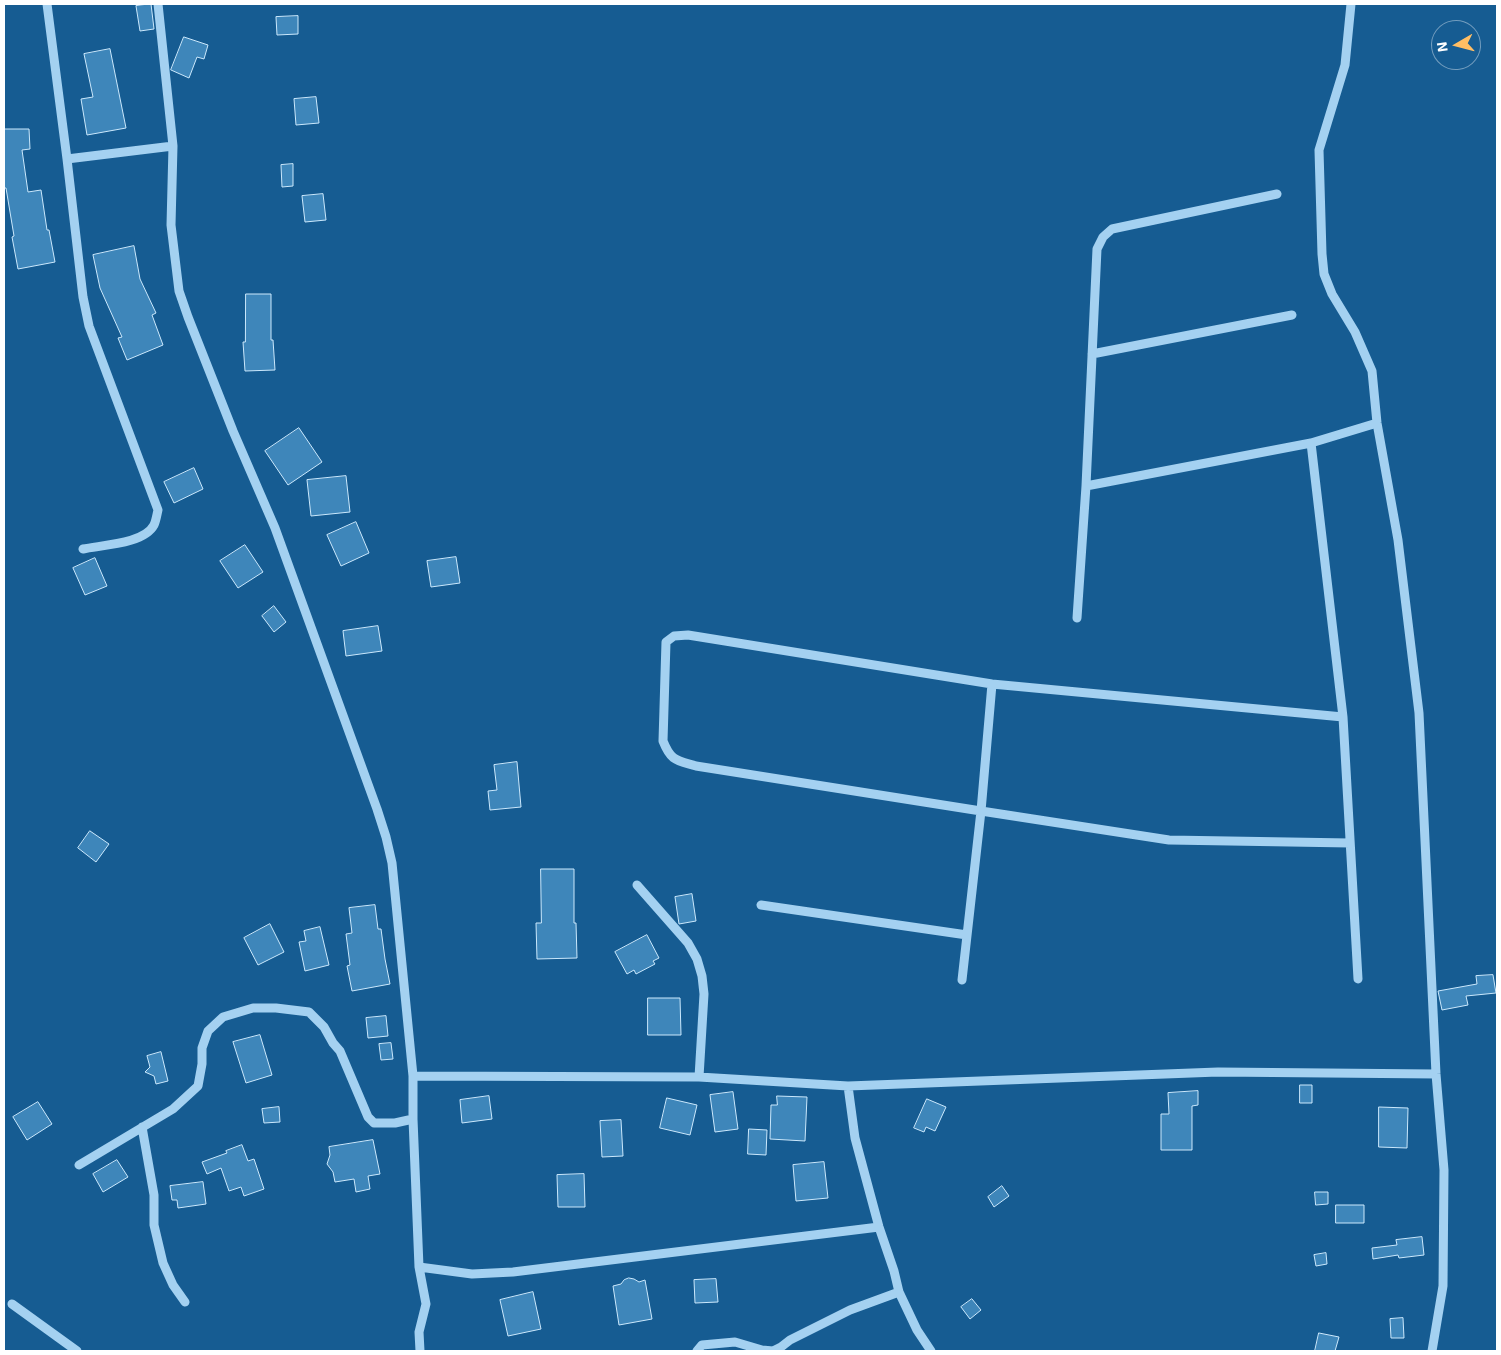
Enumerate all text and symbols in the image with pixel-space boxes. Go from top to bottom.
north arrow [1431,20,1481,70]
text: N [1433,41,1451,53]

